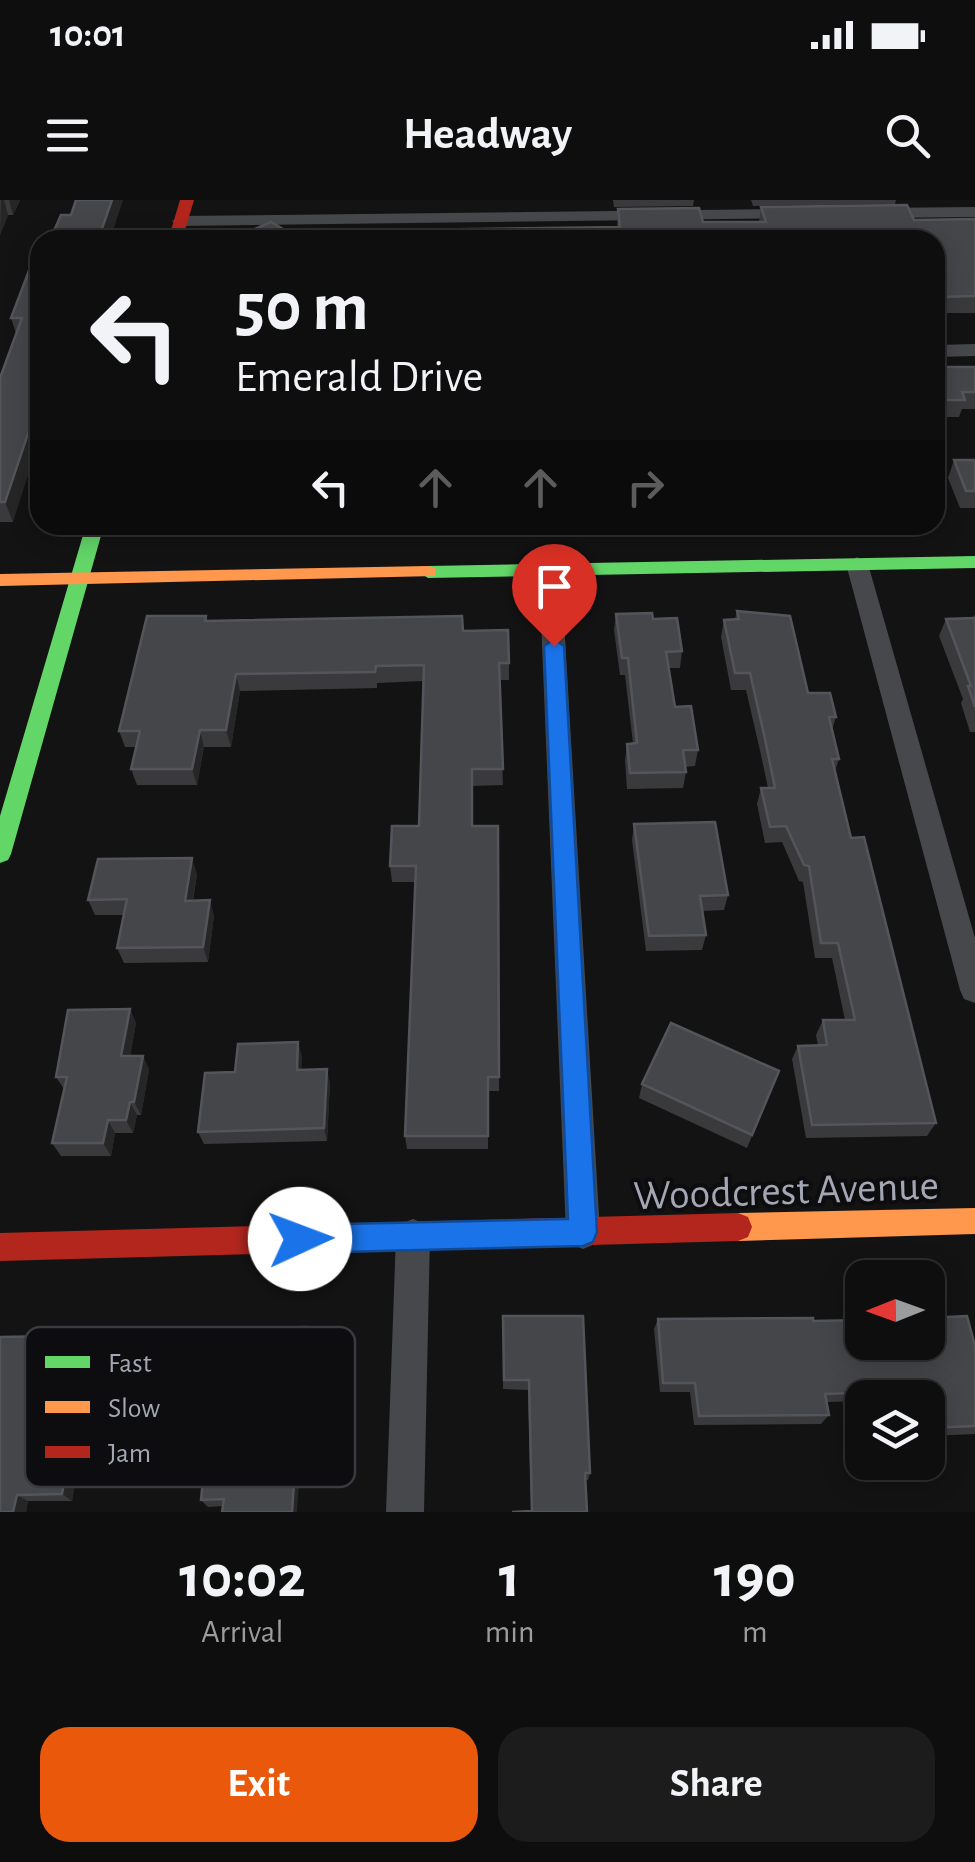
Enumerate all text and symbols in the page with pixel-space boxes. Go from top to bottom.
text: 10:01 [50,16,126,54]
icon: menu [40,108,95,163]
icon: search [880,108,935,163]
text: Headway [403,112,572,157]
icon: left [70,270,200,400]
text: 50 m [235,273,369,343]
text: Emerald Drive [235,355,483,400]
icon: left [303,460,358,515]
icon: ahead [408,460,463,515]
icon: ahead [513,460,568,515]
icon: right [618,460,673,515]
pin [512,544,597,647]
icon: arrive [527,559,582,614]
street label: Woodcrest Avenue [633,1165,940,1217]
position arrow [248,1187,352,1291]
north arrow [845,1260,945,1360]
map controls [845,1260,945,1480]
legend [25,1327,355,1487]
text: Fast [108,1350,152,1378]
button: layers [845,1380,945,1480]
text: Slow [108,1395,160,1423]
text: Jam [108,1440,151,1468]
text: 10:02 [179,1548,305,1608]
text: 1 [499,1548,520,1608]
text: 190 [714,1548,796,1608]
text: Arrival [201,1616,283,1648]
text: min [485,1616,535,1648]
text: m [742,1616,768,1648]
button: Exit [40,1727,478,1842]
button: Share [498,1727,935,1842]

